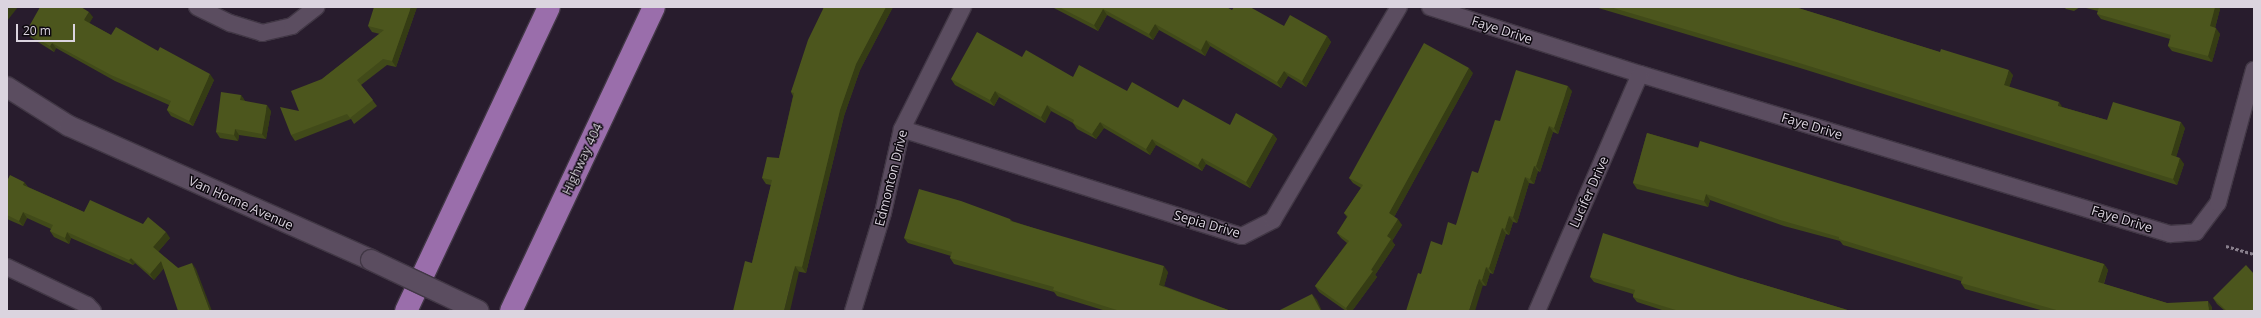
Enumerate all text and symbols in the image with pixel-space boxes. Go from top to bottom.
street label: Faye Drive [1470,13,1534,47]
scale bar [18,16,77,42]
text: 20 m [23,22,51,39]
street label: Faye Drive [1780,109,1844,143]
street label: Highway 404 [559,121,605,197]
street label: Edmonton Drive [872,128,910,228]
street label: Lucifer Drive [1566,154,1612,230]
street label: Van Horne Avenue [186,173,296,233]
street label: Faye Drive [2090,202,2154,236]
street label: Sepia Drive [1172,207,1242,241]

